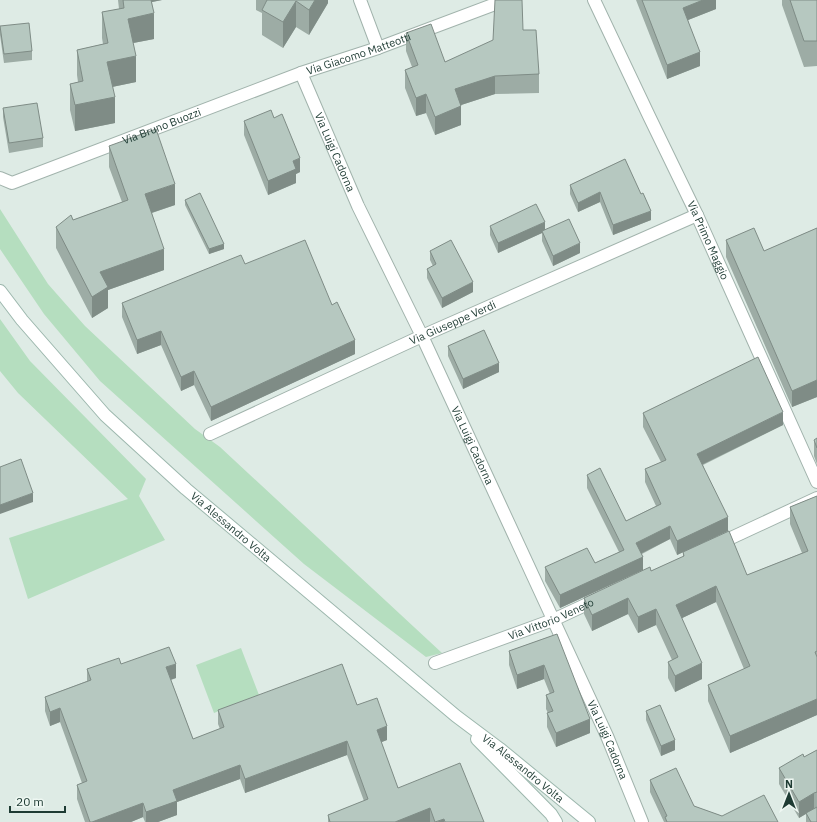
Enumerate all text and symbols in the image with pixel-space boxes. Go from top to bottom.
street label: Via Giacomo Matteotti [305,29,413,78]
street label: Via Bruno Buozzi [120,105,203,147]
street label: Via Luigi Cadorna [312,110,358,194]
street label: Via Primo Maggio [684,199,732,282]
street label: Via Giuseppe Verdi [407,297,498,348]
street label: Via Luigi Cadorna [448,404,497,487]
street label: Via Alessandro Volta [188,489,274,565]
street label: Via Vittorio Veneto [506,595,596,643]
street label: Via Luigi Cadorna [584,698,631,782]
street label: Via Alessandro Volta [479,731,567,806]
north arrow [769,774,809,814]
text: N [785,777,793,791]
scale bar [10,788,65,814]
text: 20 m [16,794,44,809]

